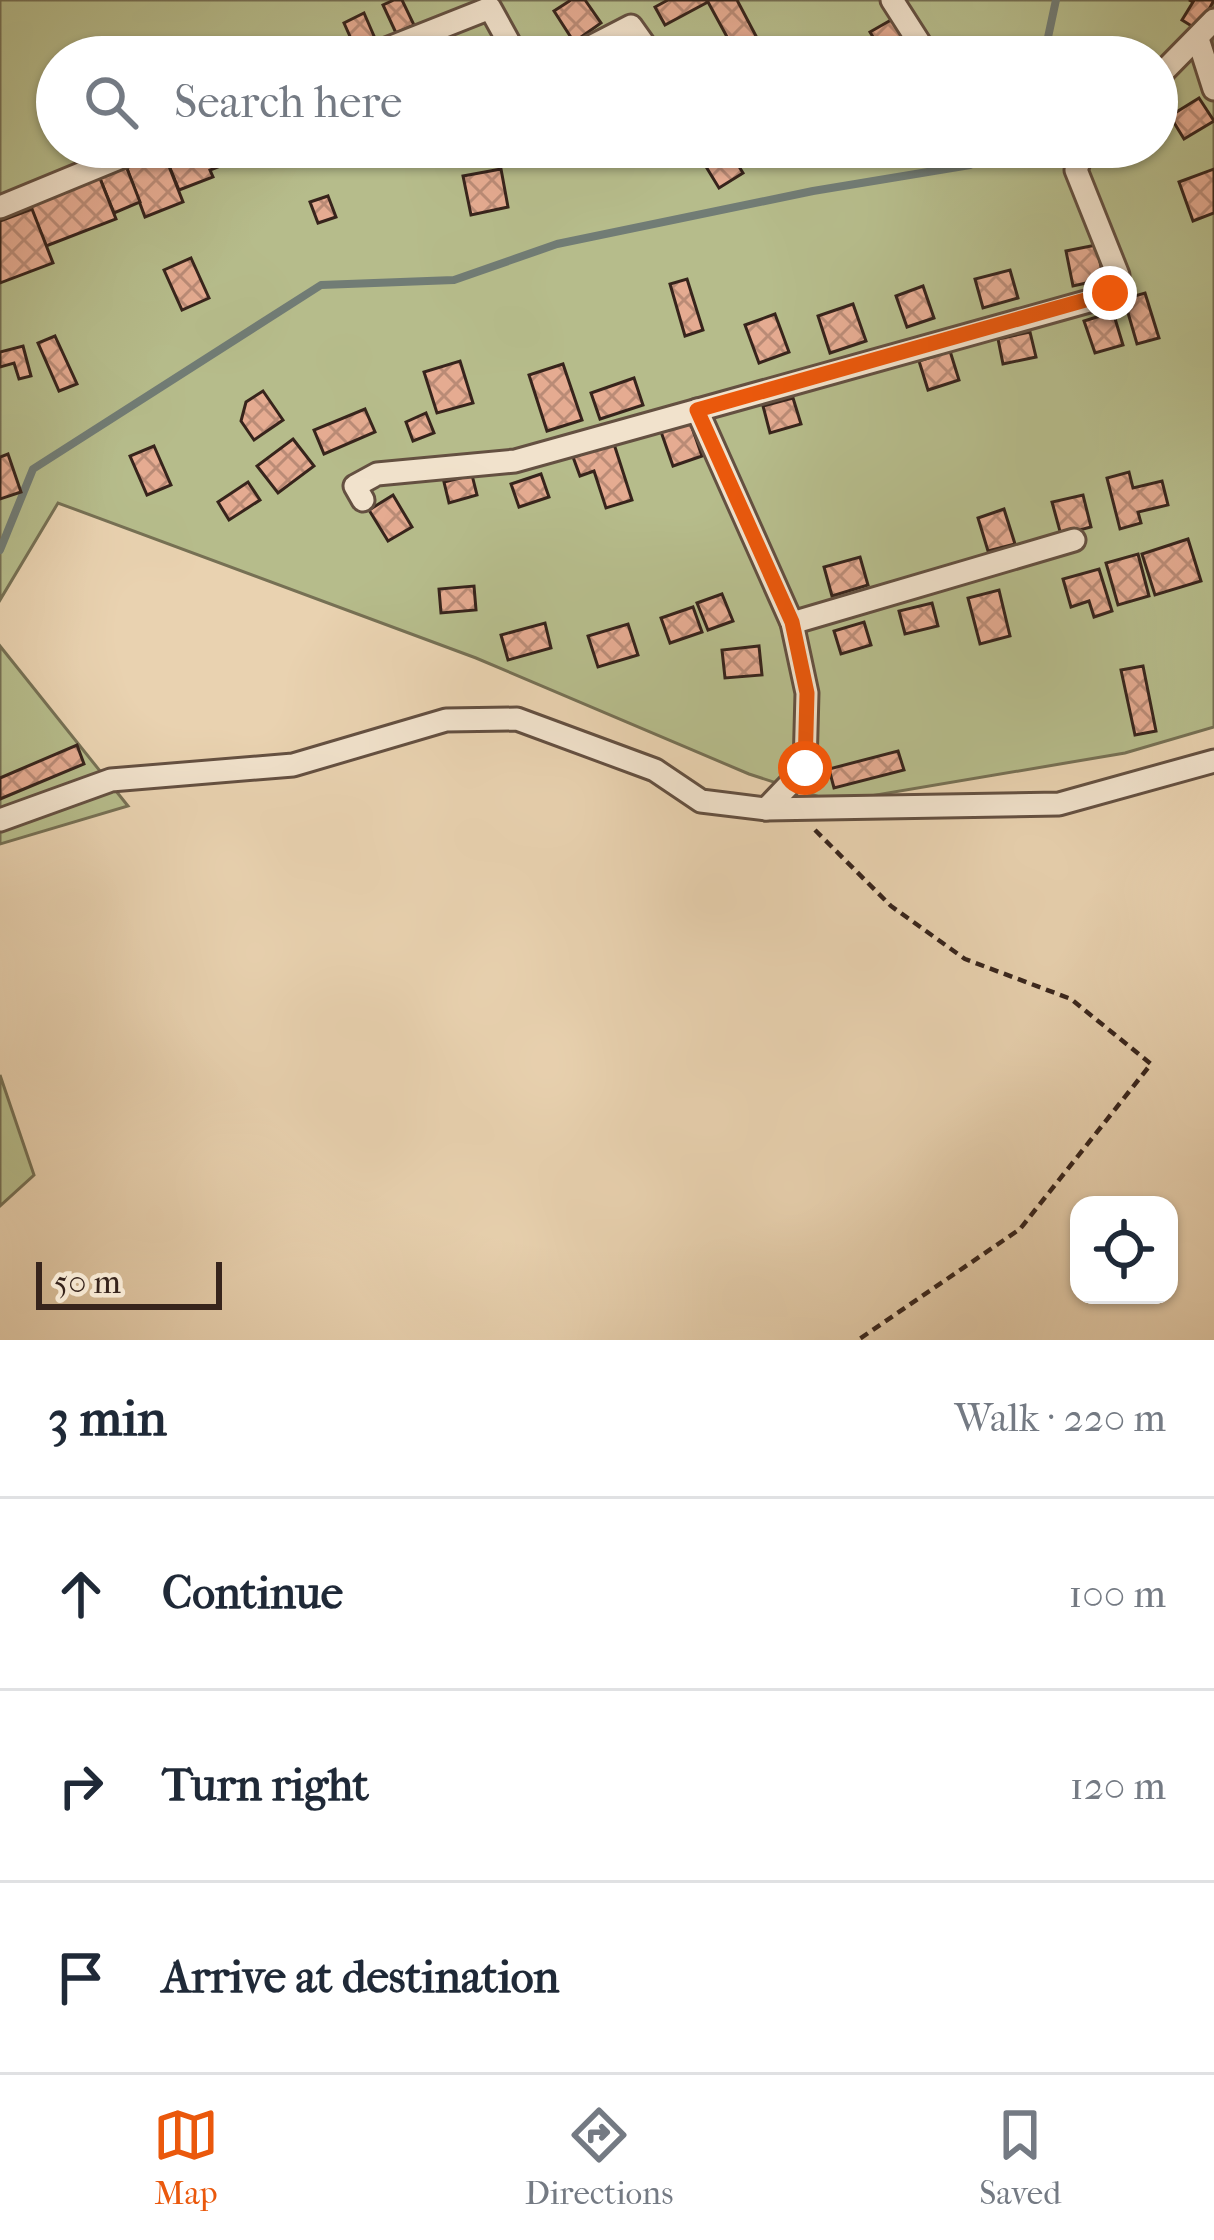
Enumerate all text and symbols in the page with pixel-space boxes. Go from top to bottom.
search box [36,36,1178,168]
icon: search [78,69,144,135]
text: Search here [174,76,402,129]
route end [1083,266,1137,320]
route start [778,741,832,795]
map controls [1070,1196,1178,1304]
button: locate [1070,1196,1178,1304]
scale bar [36,1256,222,1309]
text: 50 m [54,1263,121,1302]
text: 3 min [48,1388,167,1448]
text: Walk · 220 m [954,1395,1166,1441]
icon: ahead [48,1561,114,1627]
text: Continue [162,1567,343,1620]
text: 100 m [1068,1571,1166,1617]
icon: right [48,1753,114,1819]
text: Turn right [162,1759,369,1812]
text: 120 m [1070,1763,1166,1809]
icon: arrive [48,1945,114,2011]
text: Arrive at destination [162,1951,559,2004]
tab: Map [153,2102,219,2213]
tab: Directions [525,2102,673,2213]
tab: Saved [979,2102,1061,2213]

